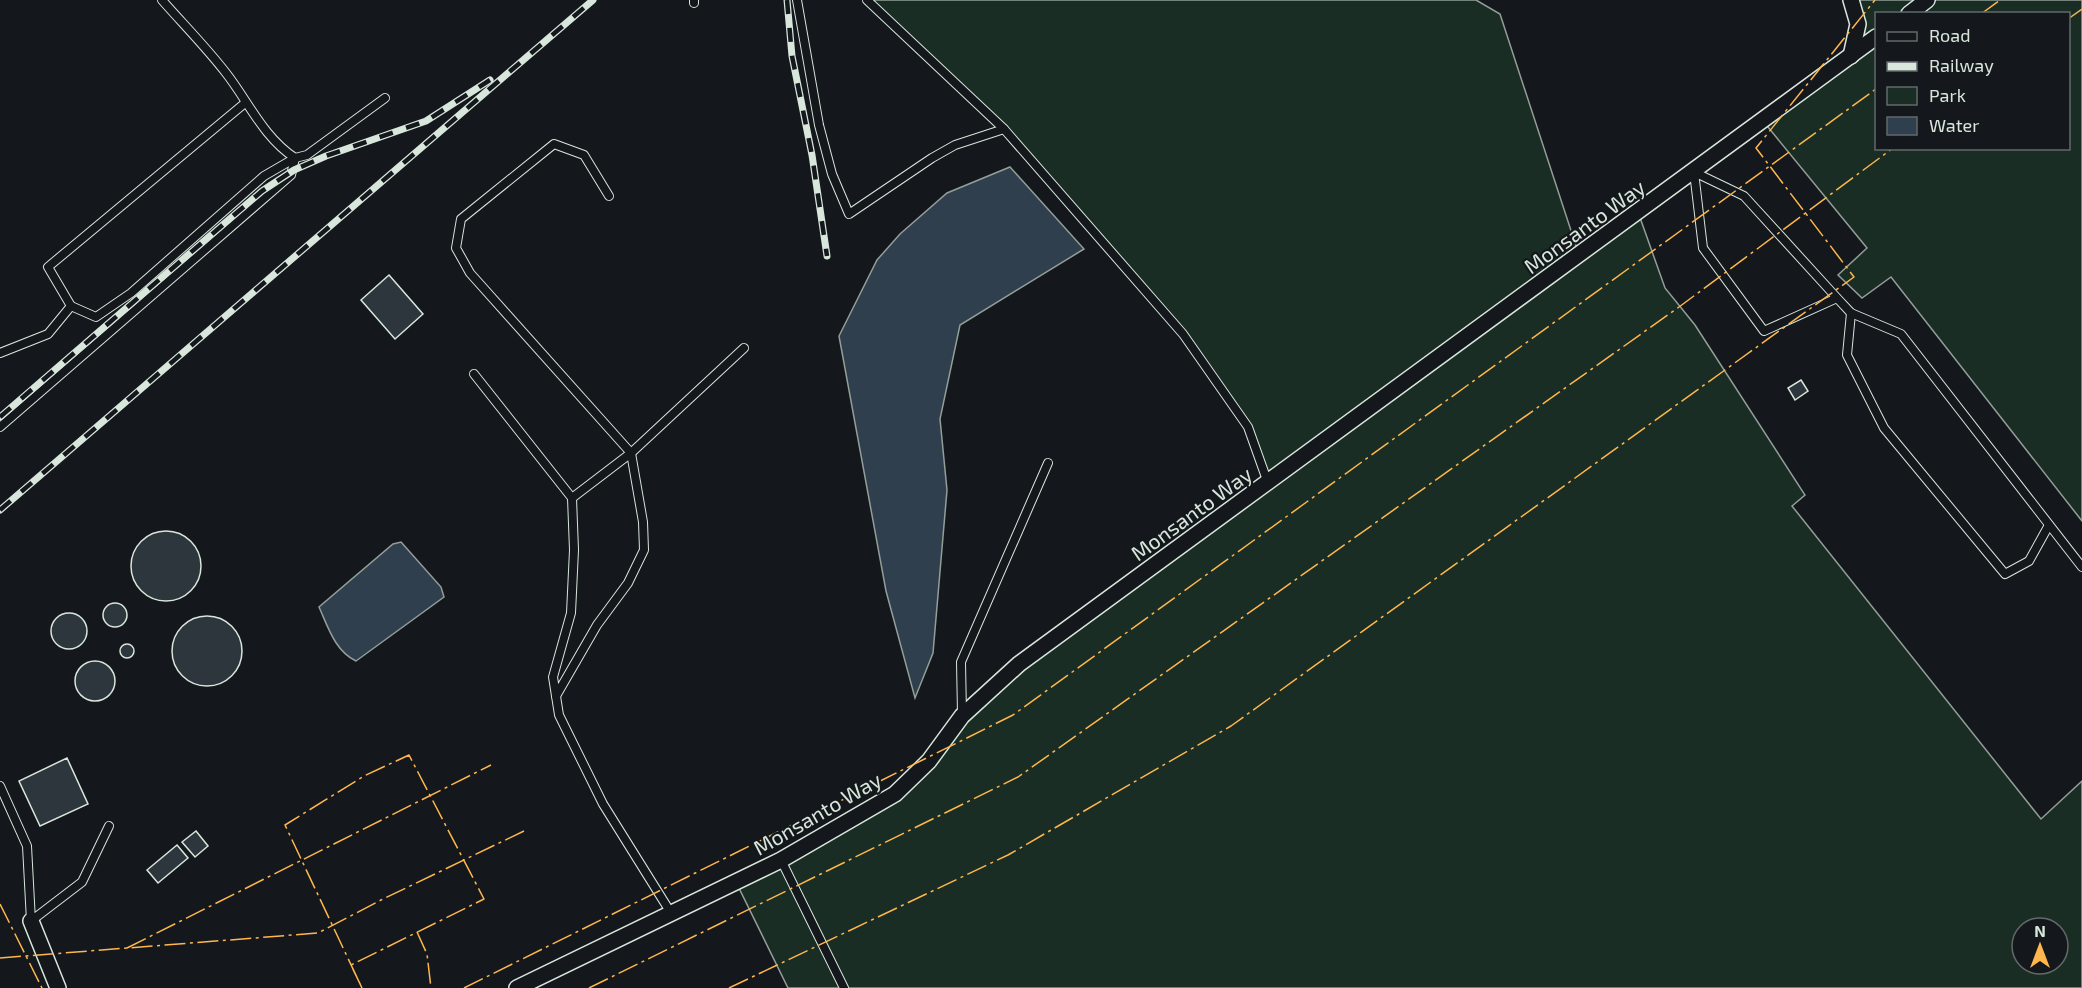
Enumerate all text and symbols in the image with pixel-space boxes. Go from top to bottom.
legend [1875,12,2070,150]
text: Road [1929,24,1970,46]
text: Railway [1929,54,1994,76]
text: Park [1929,84,1966,106]
text: Water [1929,114,1979,136]
street label: Monsanto Way [1519,174,1649,278]
street label: Monsanto Way [1126,461,1256,565]
street label: Monsanto Way [749,766,885,860]
north arrow [2010,916,2070,976]
text: N [2034,921,2046,940]

